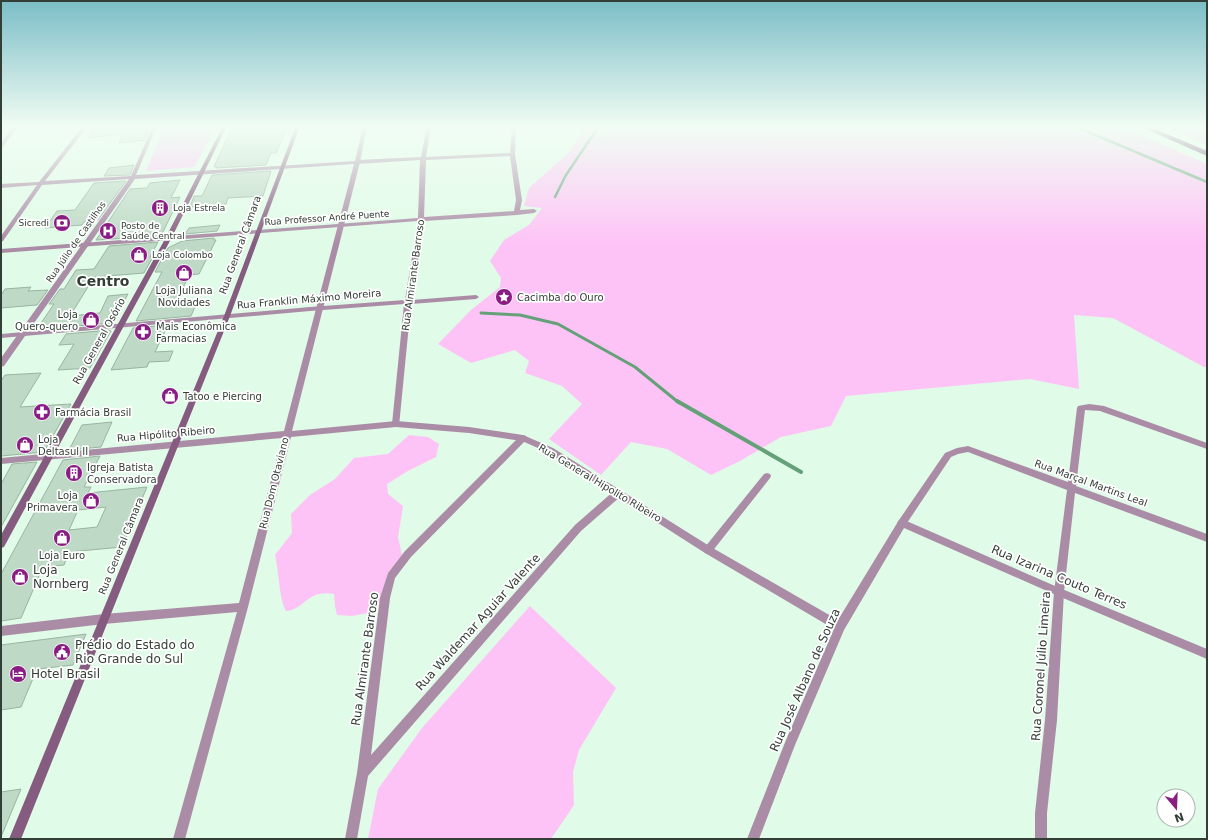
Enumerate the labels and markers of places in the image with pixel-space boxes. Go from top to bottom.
building icon: Loja Estrela [150,198,170,218]
place label: Loja Estrela [173,203,225,213]
bank icon: Sicredi [52,213,72,233]
place label: Sicredi [19,218,49,228]
hospital icon: Posto de Saúde Central [98,221,118,241]
place label: Posto de Saúde Central [121,221,185,241]
shop icon: Loja Colombo [129,245,149,265]
place label: Loja Colombo [152,250,214,260]
shop icon: Loja Juliana Novidades [174,263,194,283]
place label: Loja Juliana Novidades [155,285,213,308]
place icon: Cacimba do Ouro [494,287,514,307]
place label: Cacimba do Ouro [517,292,604,303]
place label: Loja Quero-quero [15,309,78,332]
shop icon: Loja Quero-quero [81,310,101,330]
place label: Mais Econômica Farmacias [156,321,236,344]
pharmacy icon: Mais Econômica Farmacias [133,322,153,342]
shop icon: Tatoo e Piercing [160,386,180,406]
place label: Tatoo e Piercing [182,391,262,402]
pharmacy icon: Farmácia Brasil [32,402,52,422]
place label: Farmácia Brasil [55,407,131,418]
place label: Loja Deltasul II [38,434,88,457]
shop icon: Loja Deltasul II [15,435,35,455]
place label: Igreja Batista Conservadora [87,462,157,485]
building icon: Igreja Batista Conservadora [64,463,84,483]
place label: Loja Primavera [27,490,78,513]
shop icon: Loja Primavera [81,491,101,511]
shop icon: Loja Euro [52,528,72,548]
place label: Loja Euro [39,550,85,561]
place label: Loja Nornberg [33,563,89,591]
shop icon: Loja Nornberg [10,567,30,587]
place label: Prédio do Estado do Rio Grande do Sul [75,638,195,666]
public building icon: Prédio do Estado do Rio Grande do Sul [52,642,72,662]
hotel icon: Hotel Brasil [8,664,28,684]
place label: Hotel Brasil [31,667,100,681]

